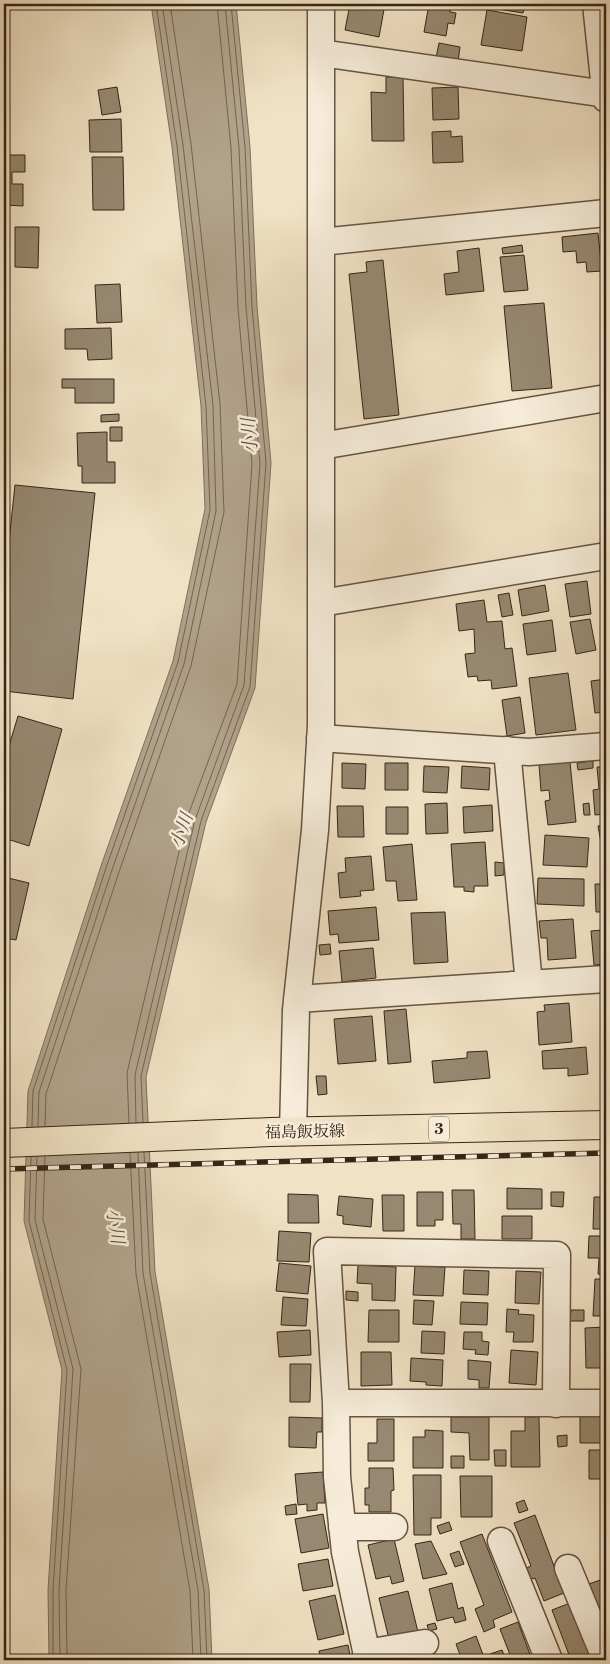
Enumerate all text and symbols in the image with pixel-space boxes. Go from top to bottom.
water label: 小川 [237,415,263,455]
water label: 小川 [165,808,199,852]
road number: 3 [429,1116,449,1142]
street label: 福島飯坂線 [265,1121,345,1143]
water label: 小川 [101,1206,129,1248]

